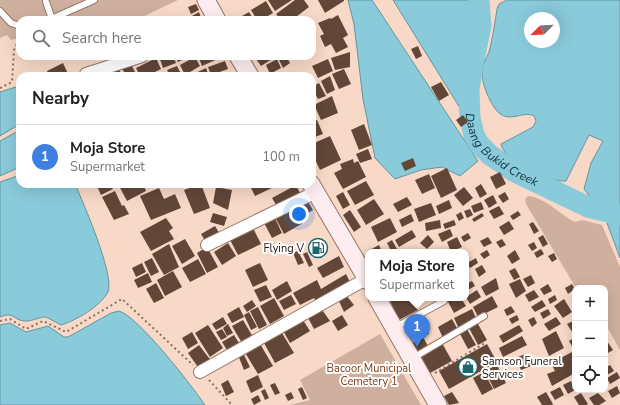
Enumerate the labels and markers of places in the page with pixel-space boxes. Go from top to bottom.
fuel station icon: Flying V [307,237,329,259]
place label: Flying V [264,241,304,256]
pin: 1 [404,314,430,347]
place label: Samson Funeral Services [482,354,562,382]
shop icon: Samson Funeral Services [457,356,479,378]

